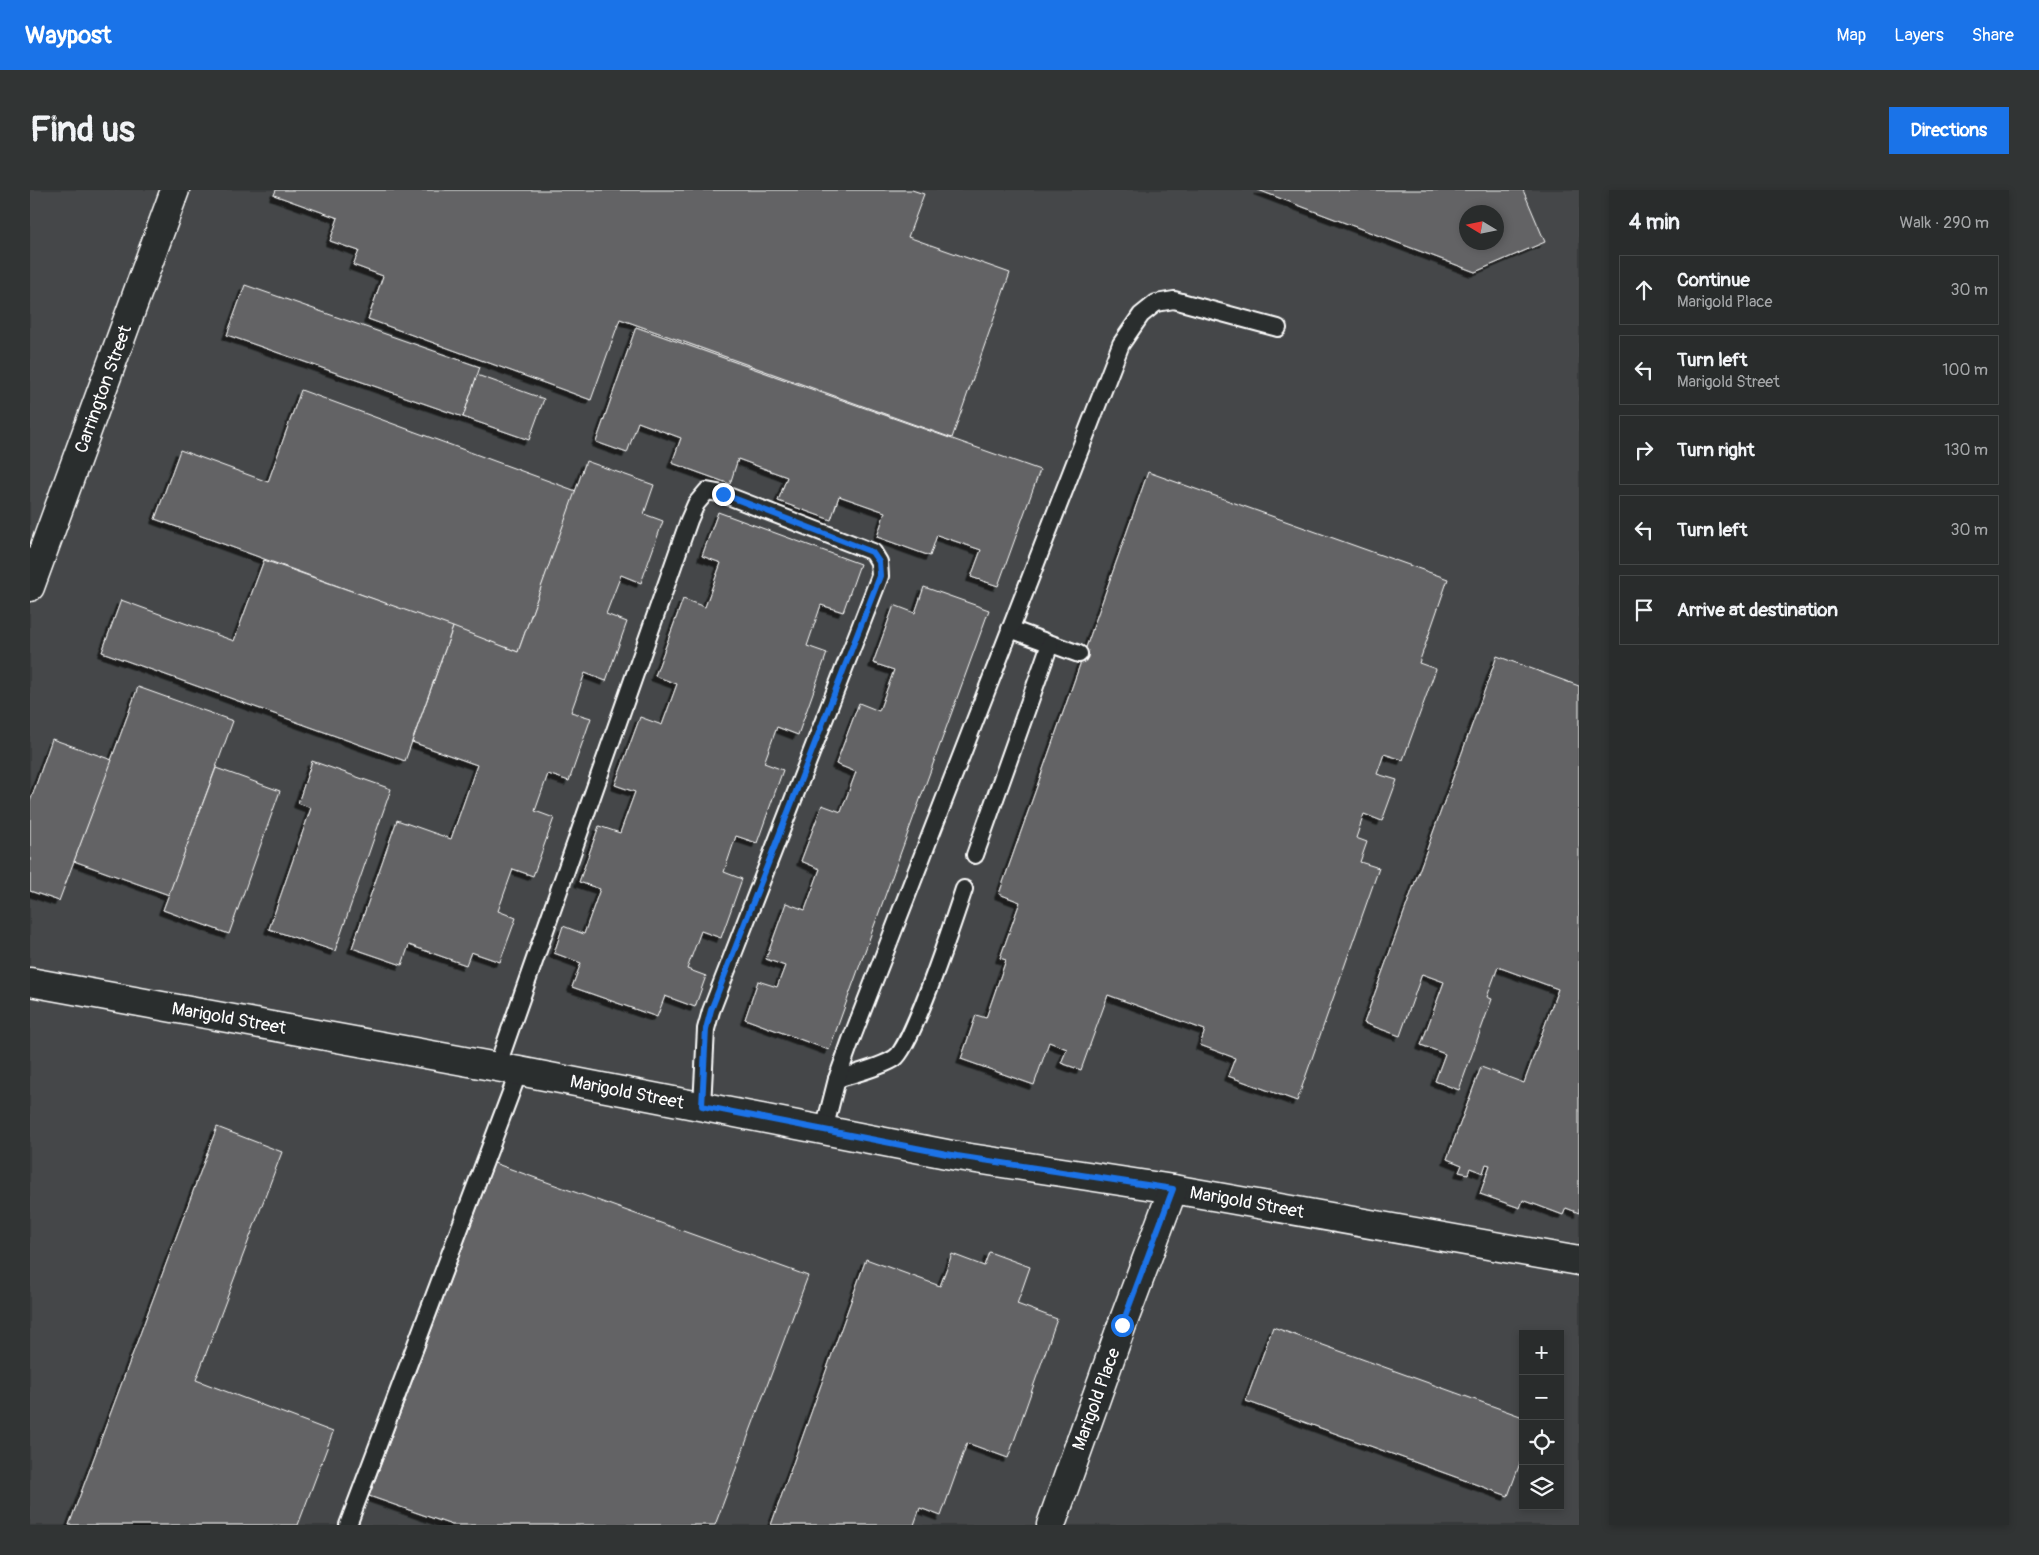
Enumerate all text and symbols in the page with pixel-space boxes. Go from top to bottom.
text: Waypost [25,21,112,50]
text: Map [1837,24,1866,47]
text: Layers [1894,24,1944,47]
text: Share [1972,24,2014,47]
button: Directions [1889,107,2009,154]
text: Find us [30,108,135,152]
north arrow [1459,205,1504,250]
text: 4 min [1629,209,1680,236]
text: Walk · 290 m [1900,213,1989,233]
text: Continue [1677,268,1750,292]
icon: ahead [1630,276,1658,304]
text: 30 m [1950,280,1988,300]
text: Marigold Place [1677,292,1772,312]
street label: Carrington Street [70,321,137,456]
text: Turn left [1677,348,1747,372]
icon: left [1630,356,1658,384]
text: 100 m [1942,360,1988,380]
text: Marigold Street [1677,372,1780,392]
icon: right [1630,436,1658,464]
text: Turn right [1677,438,1755,462]
text: 130 m [1944,440,1988,460]
route end [712,483,735,506]
icon: left [1630,516,1658,544]
text: Turn left [1677,518,1747,542]
text: 30 m [1950,520,1988,540]
icon: arrive [1630,596,1658,624]
text: Arrive at destination [1677,598,1838,622]
street label: Marigold Street [170,997,289,1040]
street label: Marigold Street [568,1070,687,1115]
street label: Marigold Street [1188,1181,1307,1224]
route start [1111,1314,1134,1337]
map controls [1519,1330,1564,1510]
button: + [1519,1330,1564,1375]
street label: Marigold Place [1067,1345,1126,1454]
button: − [1519,1375,1564,1420]
button: locate [1519,1420,1564,1465]
button: layers [1519,1465,1564,1510]

